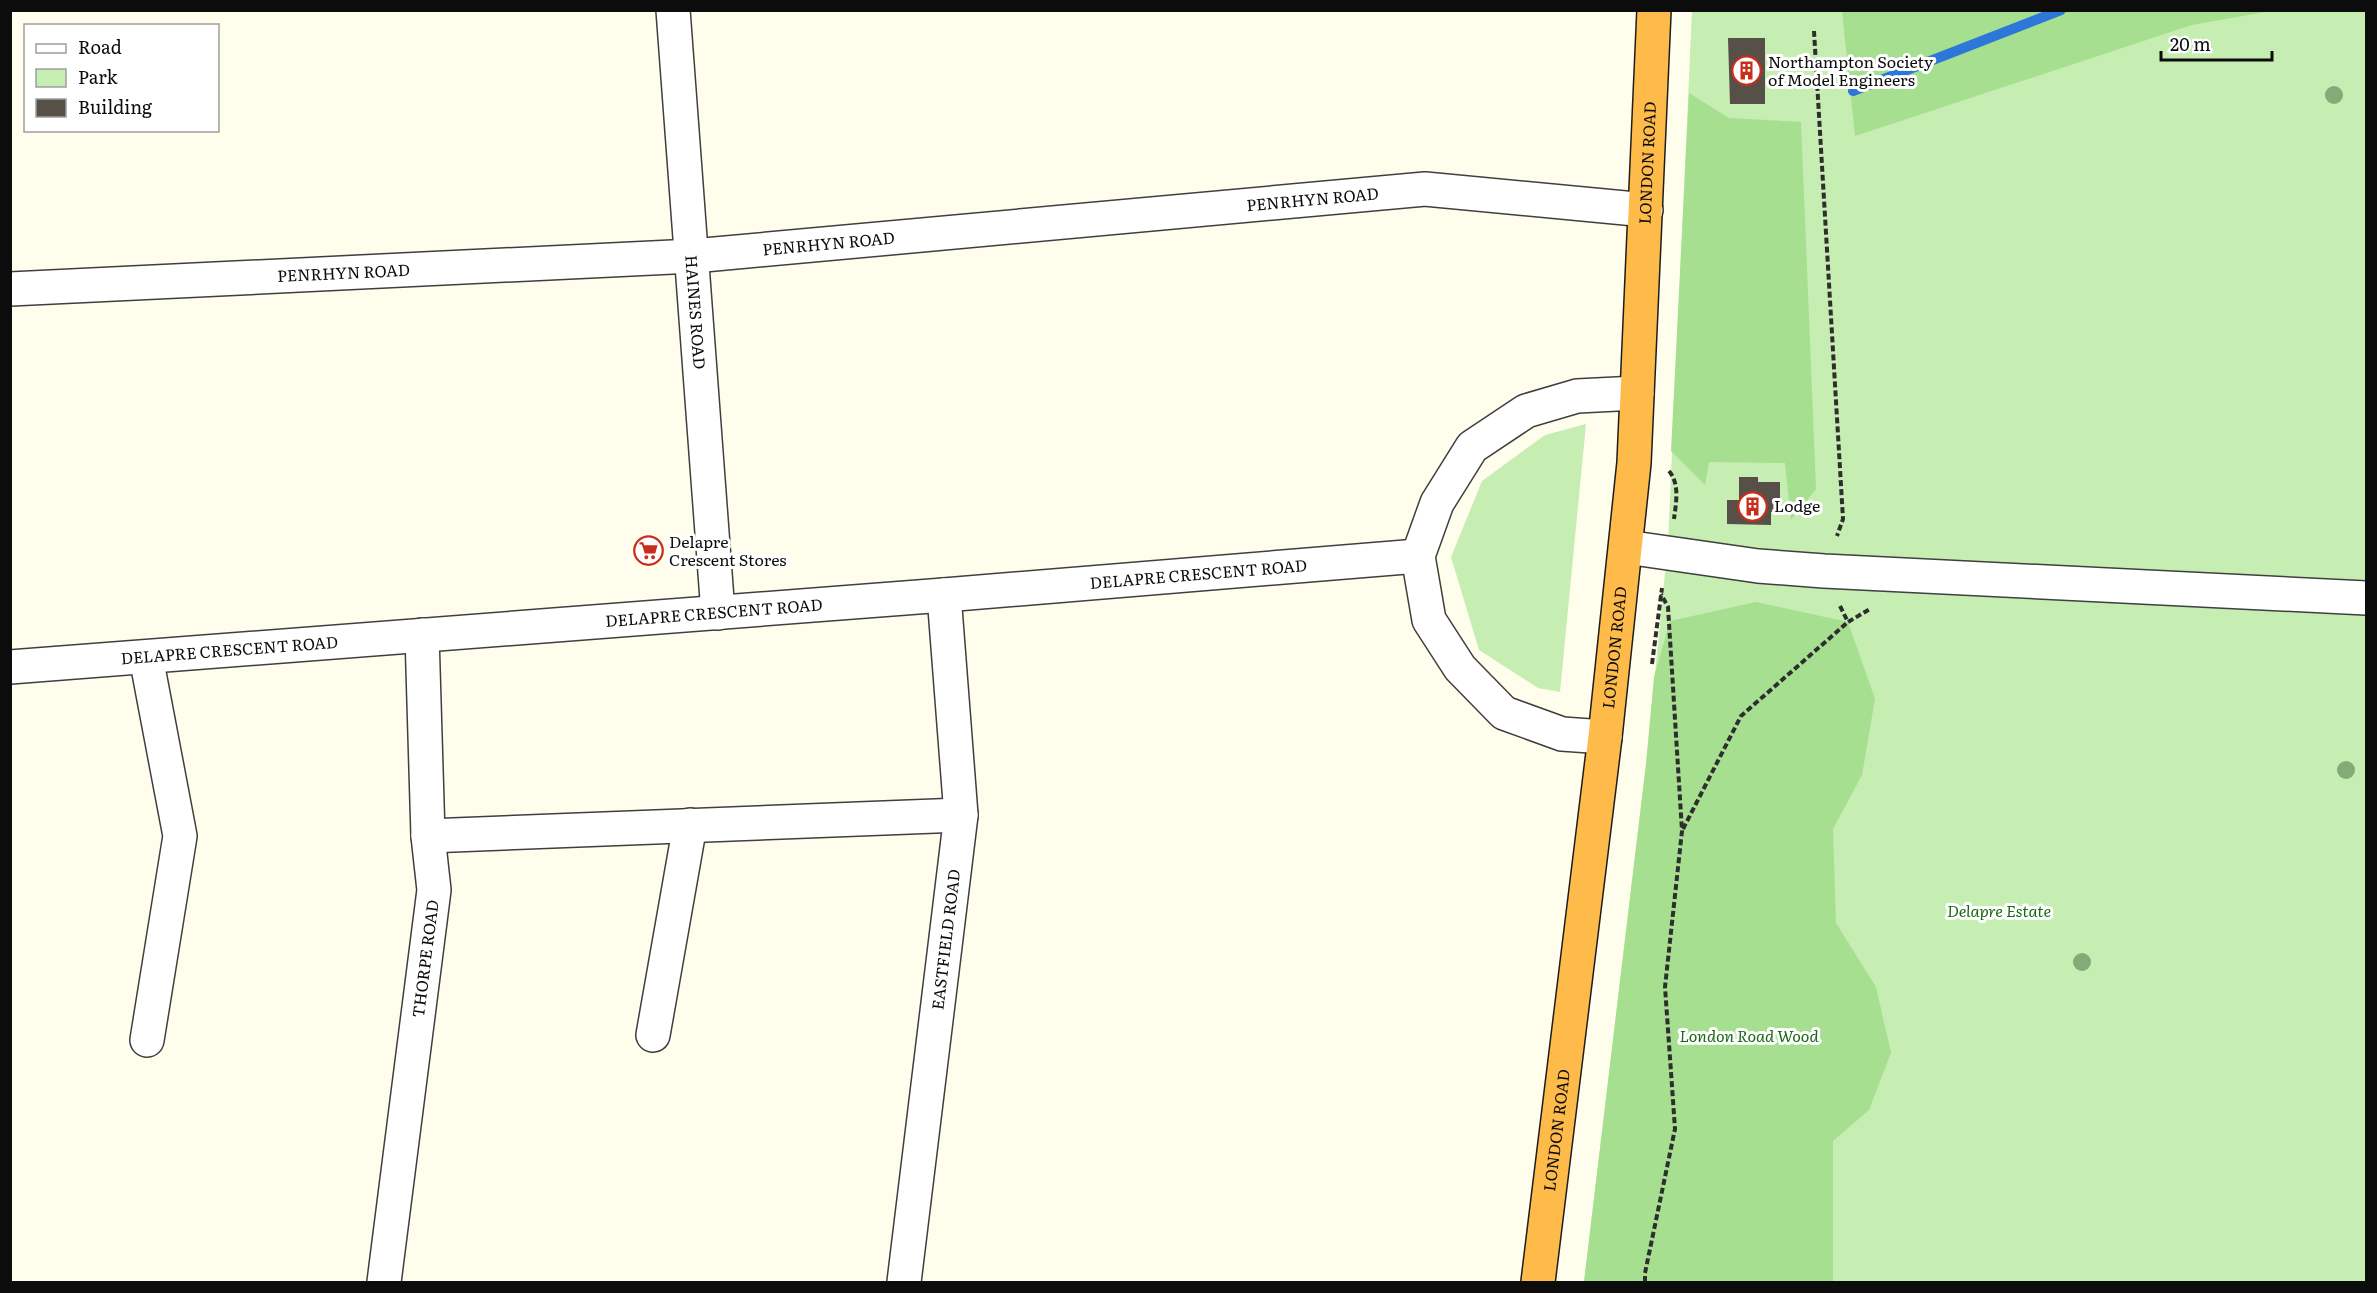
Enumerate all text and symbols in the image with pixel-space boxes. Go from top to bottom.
legend [24,24,219,132]
scale bar [2161,24,2272,62]
text: 20 m [2170,30,2211,57]
text: Road [78,33,122,60]
place label: Northampton Society of Model Engineers [1768,49,1934,91]
building icon: Northampton Society of Model Engineers [1731,55,1763,87]
text: Park [78,63,119,90]
text: Building [78,93,153,120]
street label: LONDON ROAD [1632,101,1661,225]
street label: PENRHYN ROAD [1245,180,1380,216]
street label: PENRHYN ROAD [761,225,896,261]
street label: HAINES ROAD [680,254,713,370]
street label: PENRHYN ROAD [277,257,410,287]
building icon: Lodge [1737,490,1769,522]
place label: Lodge [1774,493,1820,517]
place label: Delapre Crescent Stores [669,529,786,571]
supermarket icon: Delapre Crescent Stores [632,535,664,567]
street label: DELAPRE CRESCENT ROAD [1089,552,1308,594]
street label: LONDON ROAD [1595,585,1632,710]
street label: DELAPRE CRESCENT ROAD [604,591,823,632]
street label: DELAPRE CRESCENT ROAD [120,629,339,669]
street label: EASTFIELD ROAD [924,868,965,1011]
street label: THORPE ROAD [405,898,444,1019]
park label: Delapre Estate [1947,898,2051,922]
park label: London Road Wood [1679,1023,1819,1047]
street label: LONDON ROAD [1536,1068,1575,1192]

